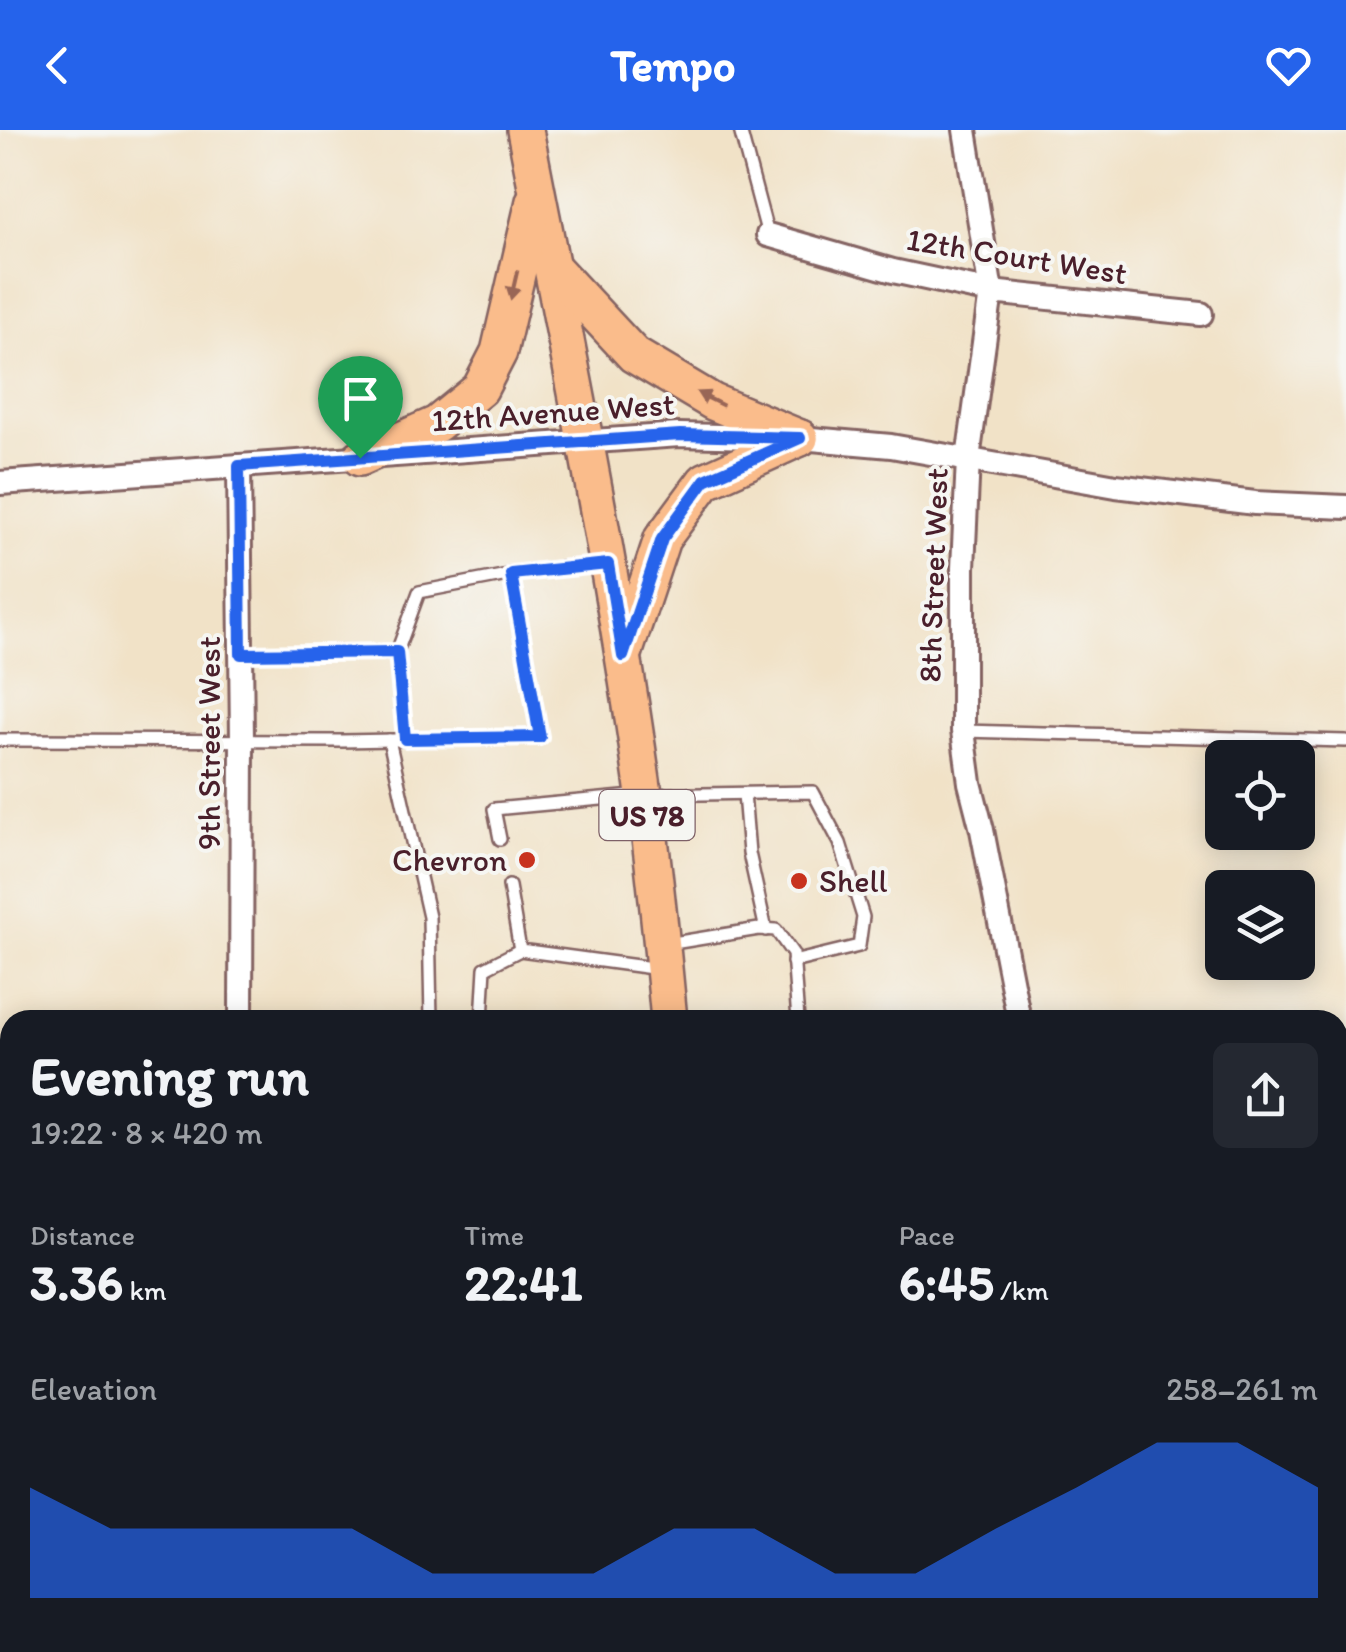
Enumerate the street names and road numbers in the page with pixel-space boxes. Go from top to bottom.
street label: 12th Court West [904,220,1130,292]
street label: 12th Avenue West [430,385,676,439]
street label: 8th Street West [910,467,956,683]
street label: 9th Street West [190,636,228,850]
road number: US 78 [600,790,694,840]

